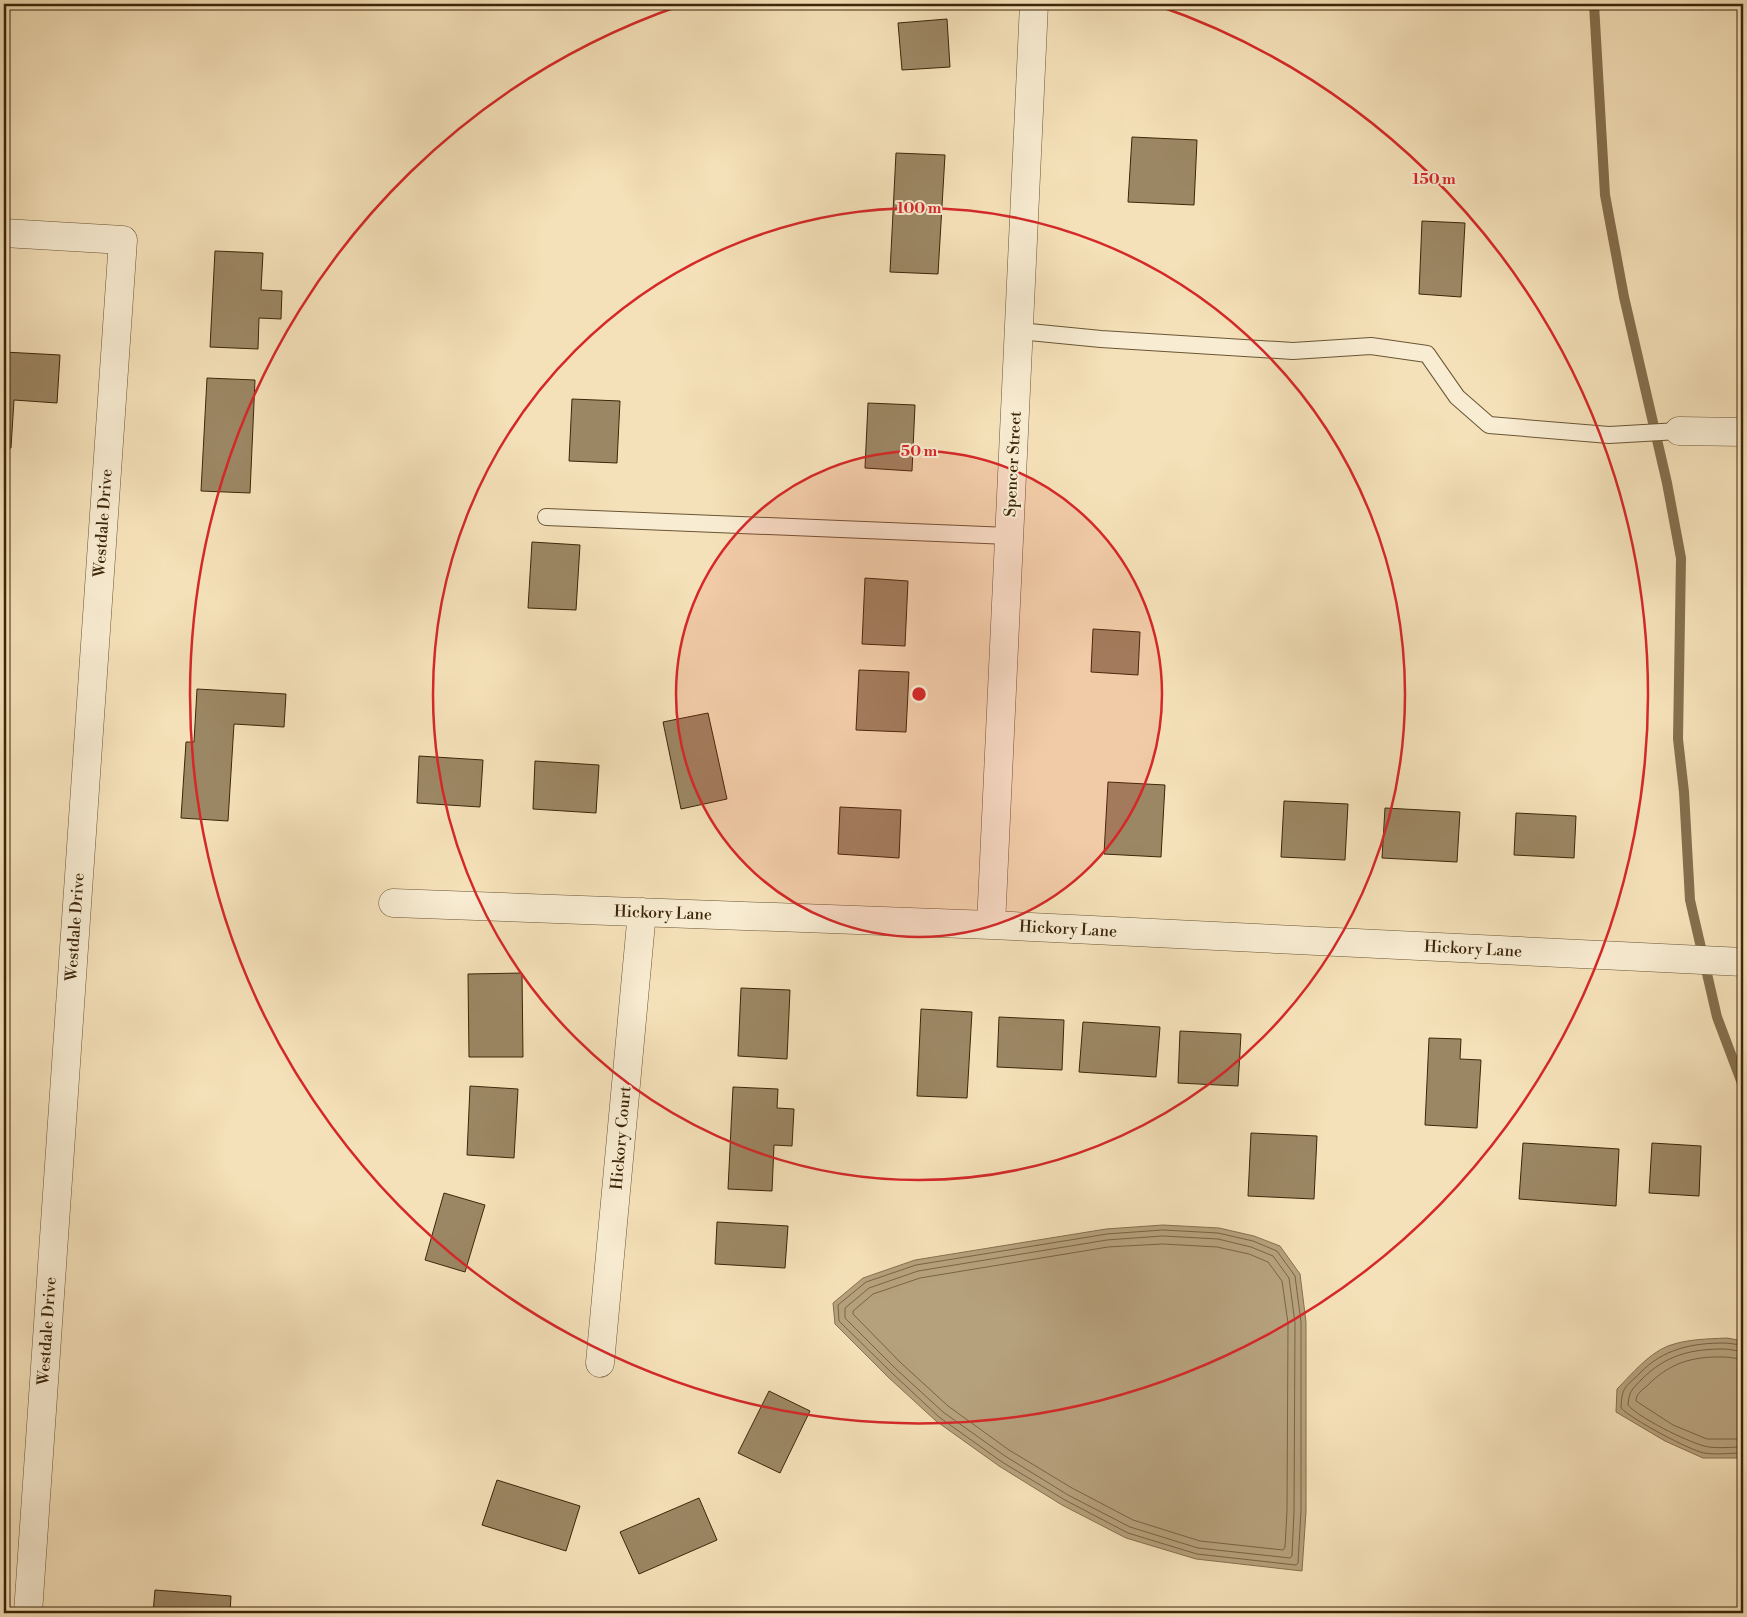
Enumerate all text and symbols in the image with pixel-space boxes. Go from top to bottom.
text: 150 m [1412,170,1456,189]
text: 100 m [897,199,942,218]
street label: Spencer Street [1000,410,1026,517]
text: 50 m [901,442,937,461]
street label: Westdale Drive [89,468,117,579]
centre of rings [910,685,928,703]
street label: Westdale Drive [61,872,89,983]
street label: Hickory Lane [614,901,712,925]
street label: Hickory Lane [1018,916,1118,942]
street label: Hickory Lane [1423,936,1523,962]
street label: Hickory Court [607,1085,636,1191]
street label: Westdale Drive [33,1276,61,1387]

